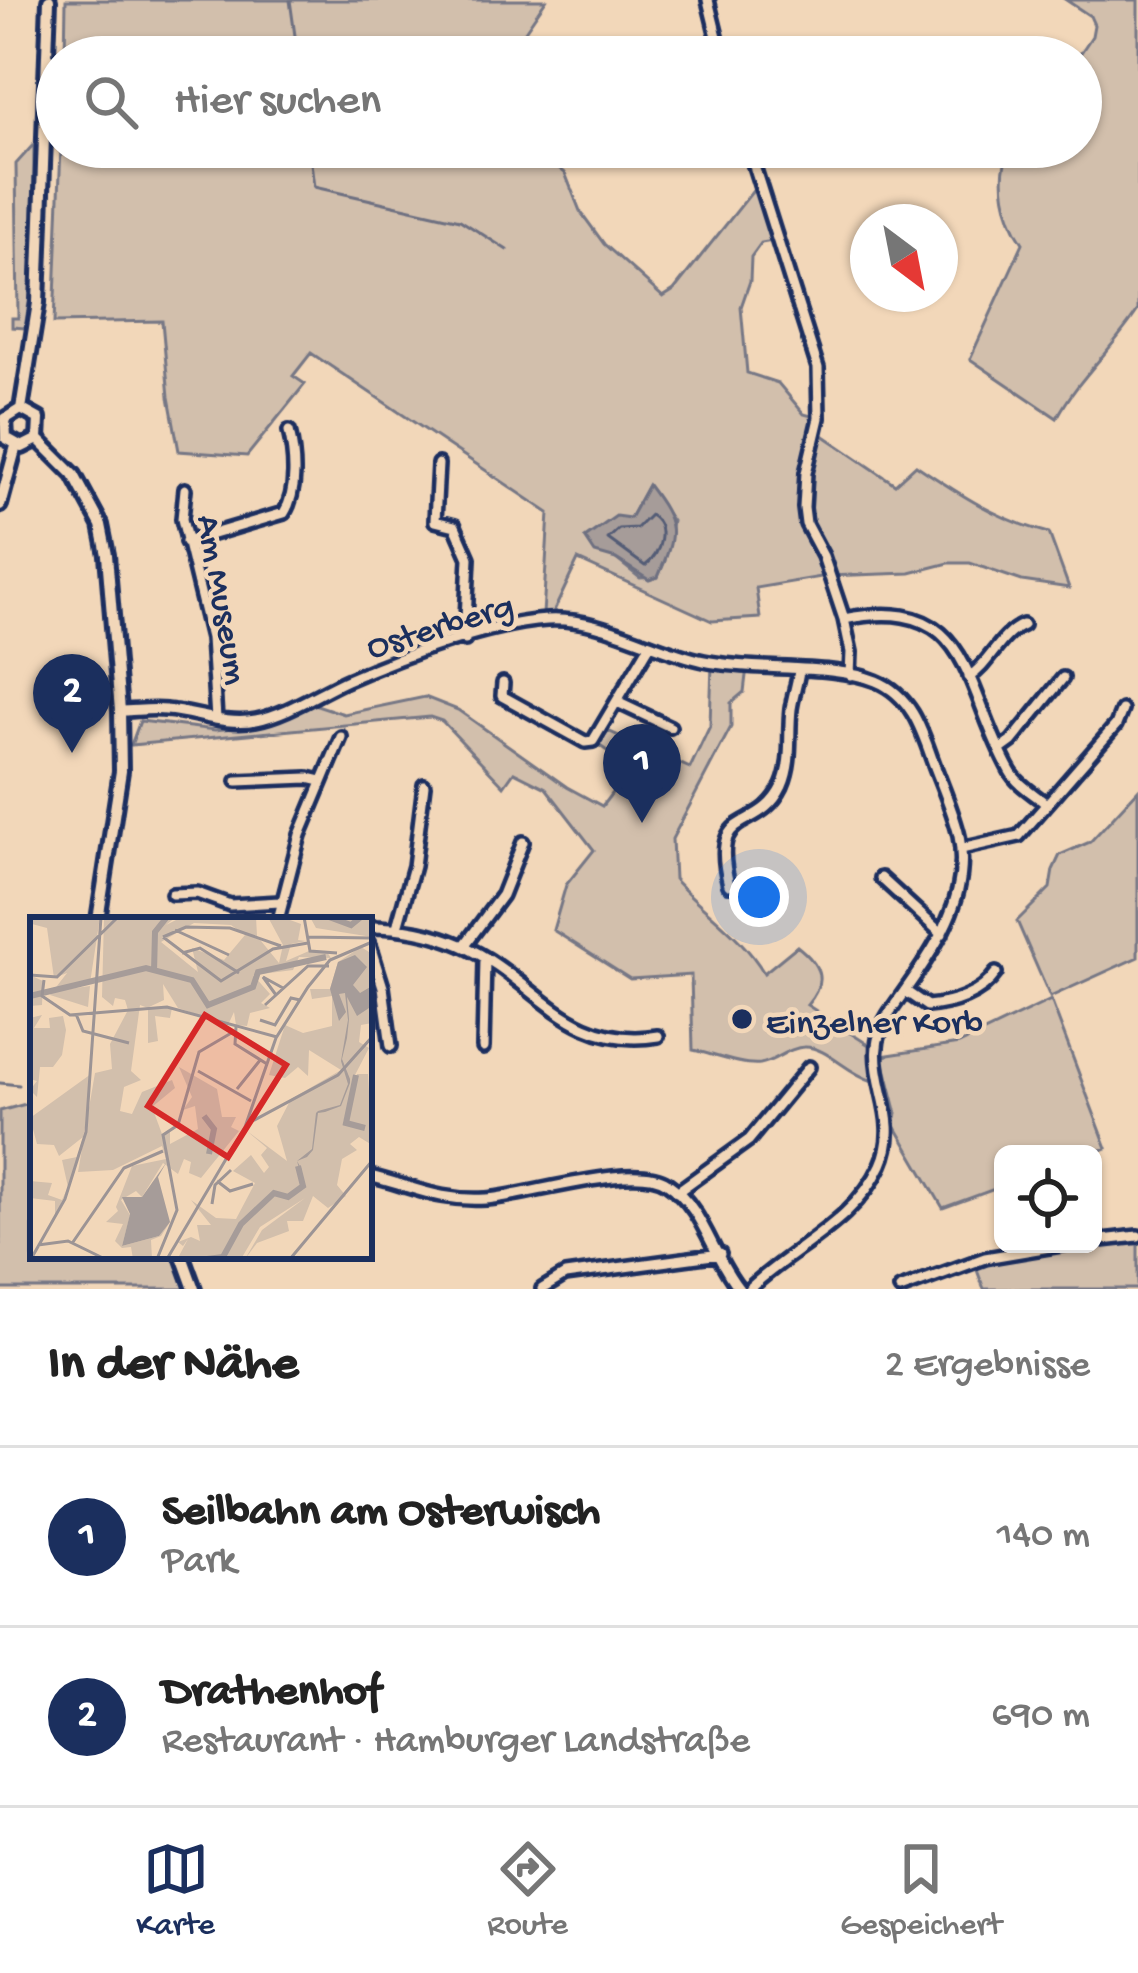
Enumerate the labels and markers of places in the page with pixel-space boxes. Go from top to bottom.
pin: 2 [33,654,111,753]
pin: 1 [603,724,681,823]
place label: Einzelner Korb [766,1004,983,1047]
marker: Einzelner Korb [729,1006,755,1032]

